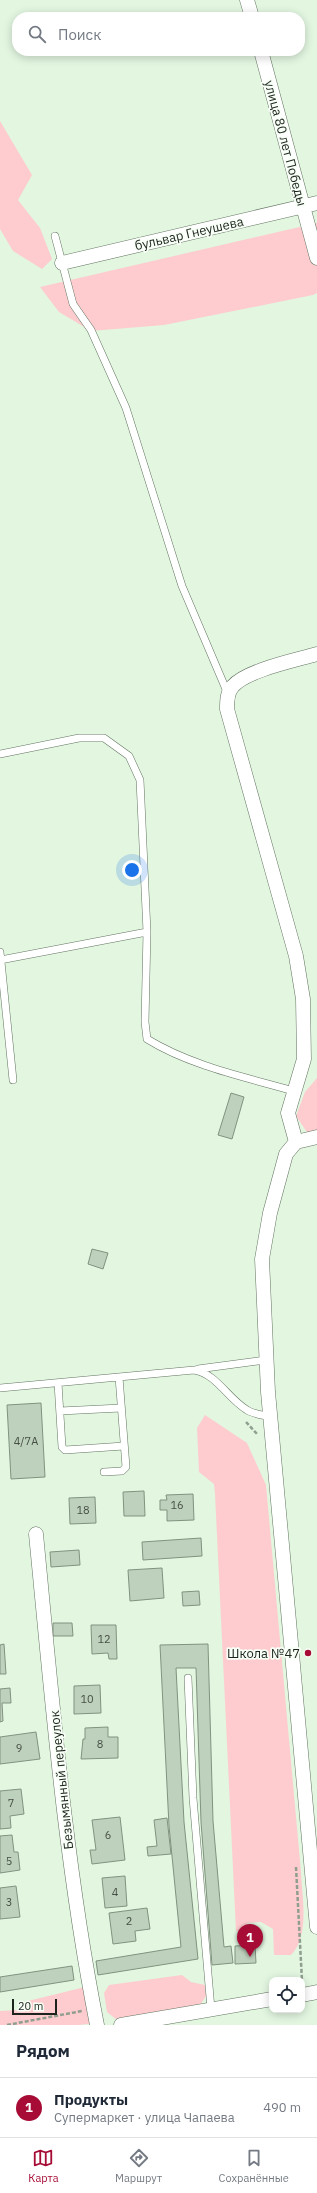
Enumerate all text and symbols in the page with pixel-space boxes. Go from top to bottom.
search box [12,12,305,56]
icon: search [26,23,48,45]
text: Поиск [58,25,101,44]
street label: улица 80 лет Победы [261,78,310,208]
street label: бульвар Гнеушева [133,213,245,254]
your location [122,860,142,880]
house number: 4/7А [14,1434,38,1448]
house number: 16 [170,1498,184,1512]
house number: 18 [76,1503,90,1517]
house number: 12 [97,1632,111,1646]
place label: Школа №47 [227,1645,300,1662]
marker: Школа №47 [303,1648,313,1658]
house number: 10 [80,1692,94,1706]
street label: Безымянный переулок [46,1709,77,1850]
house number: 8 [97,1737,103,1751]
house number: 9 [16,1741,22,1755]
house number: 7 [8,1796,14,1810]
house number: 6 [105,1828,111,1842]
house number: 5 [6,1854,12,1868]
house number: 4 [112,1885,119,1899]
house number: 3 [6,1895,12,1909]
house number: 2 [126,1914,132,1928]
pin: 1 [237,1924,263,1957]
map controls [269,1977,305,2013]
button: locate [269,1977,305,2013]
scale bar [12,1997,57,2016]
text: 20 m [18,1999,43,2013]
text: Рядом [16,2040,70,2062]
text: Продукты [54,2090,128,2109]
text: 1 [25,2099,33,2116]
text: 490 m [263,2099,301,2116]
text: Супермаркет · улица Чапаева [54,2109,235,2126]
tab: Карта [28,2147,59,2185]
tab: Маршрут [115,2147,162,2185]
tab: Сохранённые [219,2147,289,2185]

